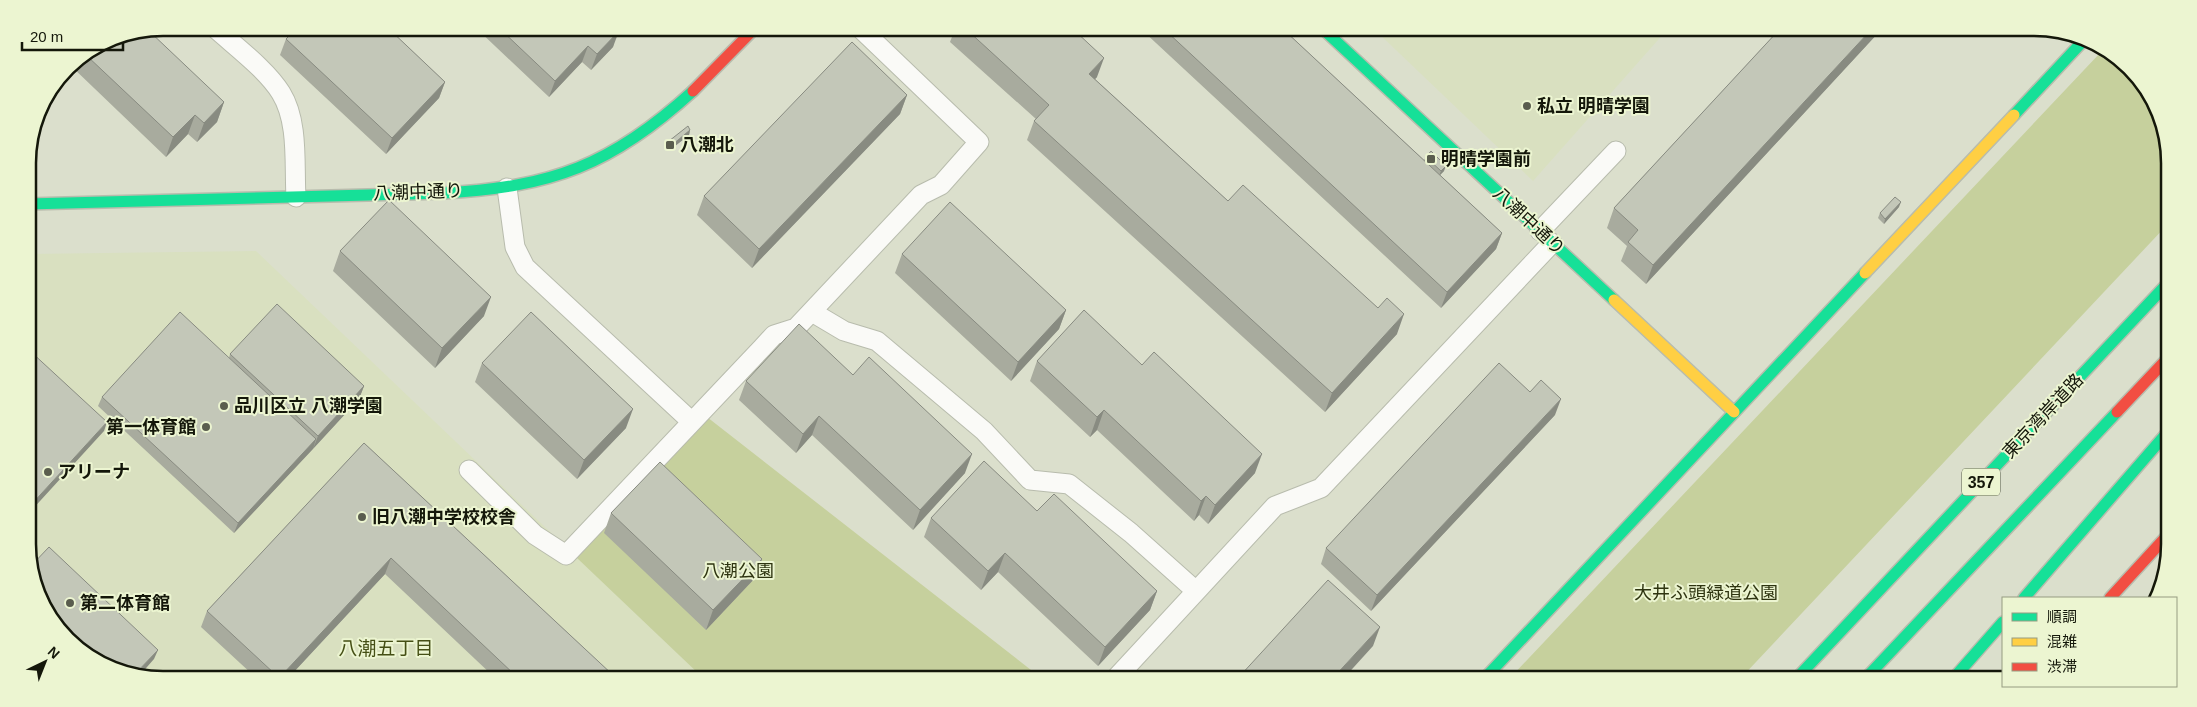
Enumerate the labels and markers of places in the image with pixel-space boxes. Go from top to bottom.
place label: 私立 明晴学園 [1537,96,1650,116]
marker: 私立 明晴学園 [1521,100,1533,112]
place label: 八潮北 [680,135,734,155]
marker: 八潮北 [664,139,676,151]
place label: 明晴学園前 [1441,149,1531,169]
marker: 明晴学園前 [1425,153,1437,165]
place label: 品川区立 八潮学園 [234,396,383,416]
marker: 品川区立 八潮学園 [218,400,230,412]
place label: 第一体育館 [106,417,196,437]
marker: 第一体育館 [200,421,212,433]
place label: アリーナ [58,462,130,482]
marker: アリーナ [42,466,54,478]
place label: 旧八潮中学校校舎 [372,507,516,527]
marker: 旧八潮中学校校舎 [356,511,368,523]
place label: 第二体育館 [80,593,170,613]
marker: 第二体育館 [64,597,76,609]

